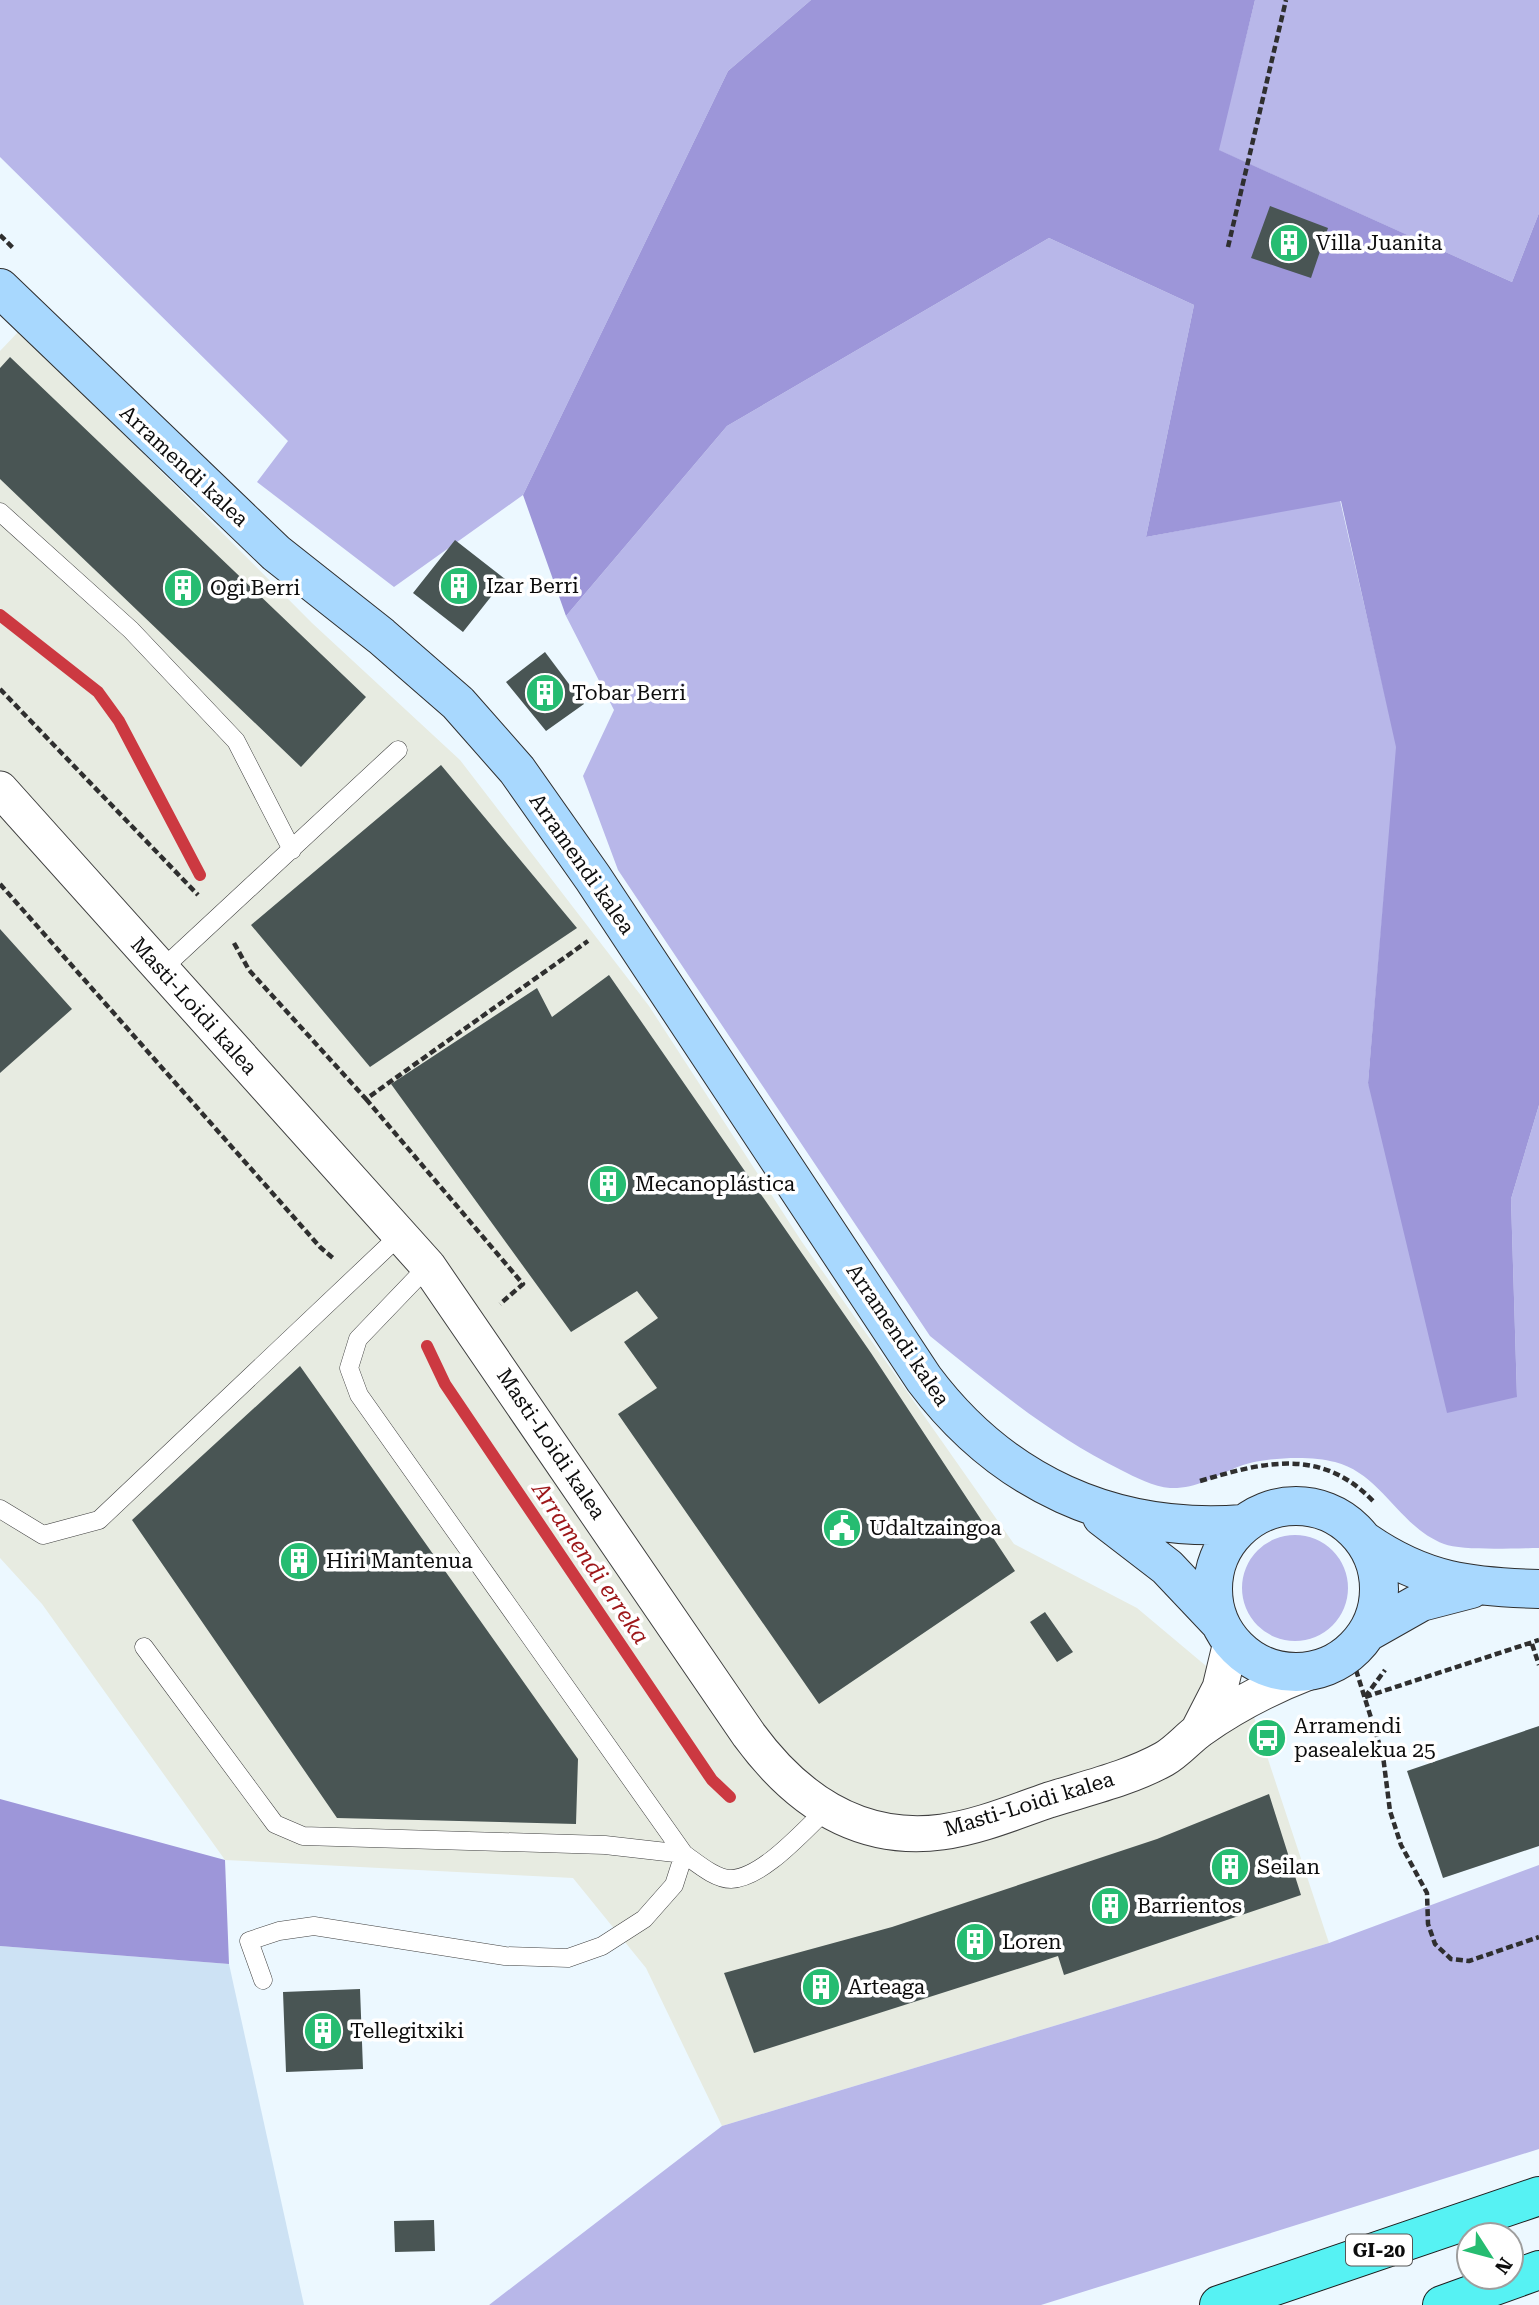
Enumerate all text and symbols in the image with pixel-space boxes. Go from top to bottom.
building icon: Villa Juanita [1268,222,1310,264]
place label: Villa Juanita [1316,231,1443,255]
street label: Arramendi kalea [115,401,253,532]
building icon: Izar Berri [438,565,480,607]
building icon: Ogi Berri [162,567,204,609]
place label: Izar Berri [486,574,579,598]
place label: Ogi Berri [210,576,301,600]
building icon: Tobar Berri [524,672,566,714]
place label: Tobar Berri [572,681,686,705]
street label: Arramendi kalea [525,789,640,939]
street label: Masti-Loidi kalea [126,932,262,1080]
building icon: Mecanoplástica [587,1163,629,1205]
place label: Mecanoplástica [635,1172,796,1196]
street label: Arramendi kalea [842,1259,955,1411]
street label: Masti-Loidi kalea [492,1364,611,1524]
water label: Arramendi erreka [525,1476,655,1649]
public building icon: Udaltzaingoa [821,1507,863,1549]
place label: Udaltzaingoa [869,1516,1002,1540]
building icon: Hiri Mantenua [278,1540,320,1582]
place label: Hiri Mantenua [326,1549,473,1573]
place label: Arramendi pasealekua 25 [1294,1714,1436,1762]
bus stop icon: Arramendi pasealekua 25 [1246,1717,1288,1759]
street label: Masti-Loidi kalea [941,1767,1117,1841]
building icon: Seilan [1209,1846,1251,1888]
place label: Seilan [1257,1855,1320,1879]
building icon: Barrientos [1089,1885,1131,1927]
place label: Barrientos [1137,1894,1242,1918]
building icon: Loren [954,1921,996,1963]
place label: Loren [1002,1930,1062,1954]
building icon: Arteaga [800,1966,842,2008]
place label: Arteaga [848,1975,926,1999]
building icon: Tellegitxiki [302,2010,344,2052]
place label: Tellegitxiki [350,2019,464,2043]
north arrow [1455,2221,1525,2291]
road number: GI-20 [1346,2234,1412,2266]
text: N [1490,2253,1517,2279]

